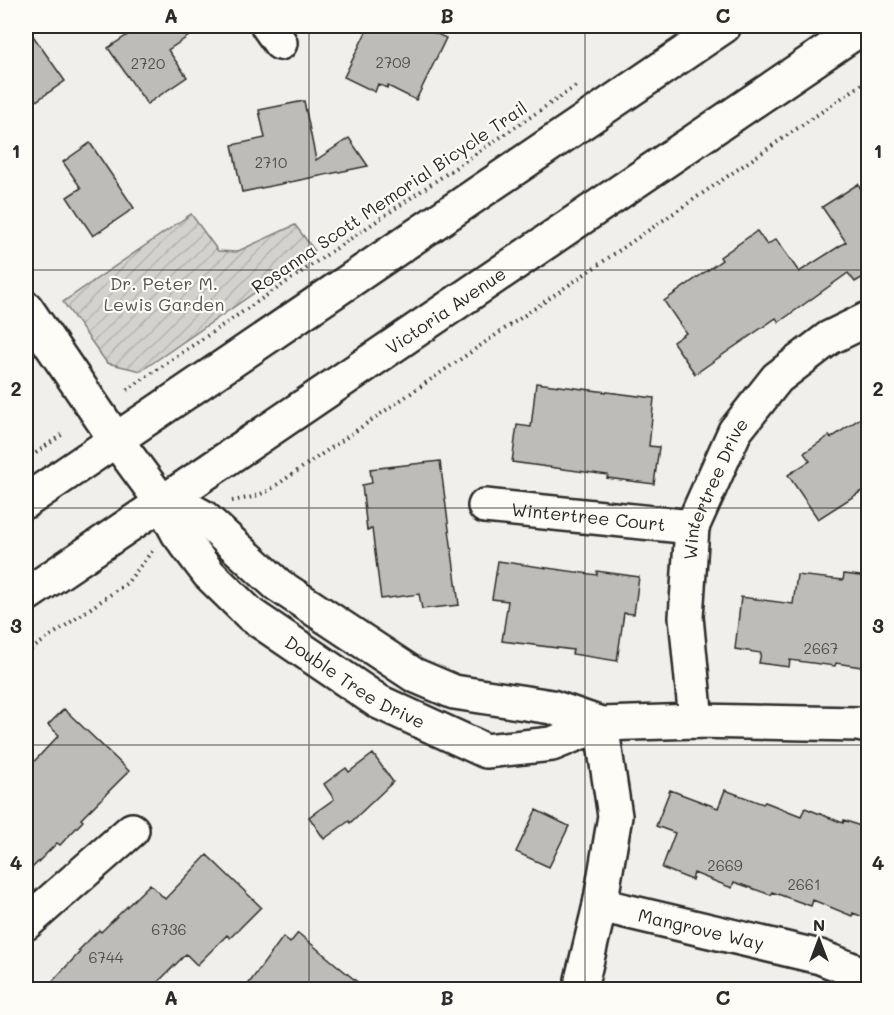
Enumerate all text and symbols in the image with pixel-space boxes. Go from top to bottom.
text: A [164,2,178,28]
text: B [440,2,454,28]
text: C [716,2,731,28]
house number: 2709 [376,52,411,72]
house number: 2720 [131,53,165,73]
street label: Rosanna Scott Memorial Bicycle Trail [246,95,532,299]
text: 1 [12,137,20,163]
text: 1 [874,137,882,163]
house number: 2710 [255,152,287,172]
street label: Victoria Avenue [381,261,510,359]
park label: Dr. Peter M. Lewis Garden [104,271,224,316]
text: 2 [10,375,22,401]
text: 2 [872,375,884,401]
street label: Wintertree Drive [678,412,753,560]
street label: Wintertree Court [510,497,667,536]
text: 3 [10,612,22,638]
text: 3 [872,612,884,638]
street label: Double Tree Drive [280,630,429,734]
house number: 2667 [804,638,838,658]
text: 4 [10,849,23,875]
text: 4 [872,849,885,875]
house number: 2669 [707,855,743,875]
house number: 2661 [787,874,821,894]
street label: Mangrove Way [636,902,767,955]
north arrow [789,910,849,970]
text: N [813,914,825,935]
house number: 6736 [151,919,187,939]
house number: 6744 [88,947,124,967]
text: A [164,984,178,1010]
text: B [440,984,454,1010]
text: C [716,984,731,1010]

